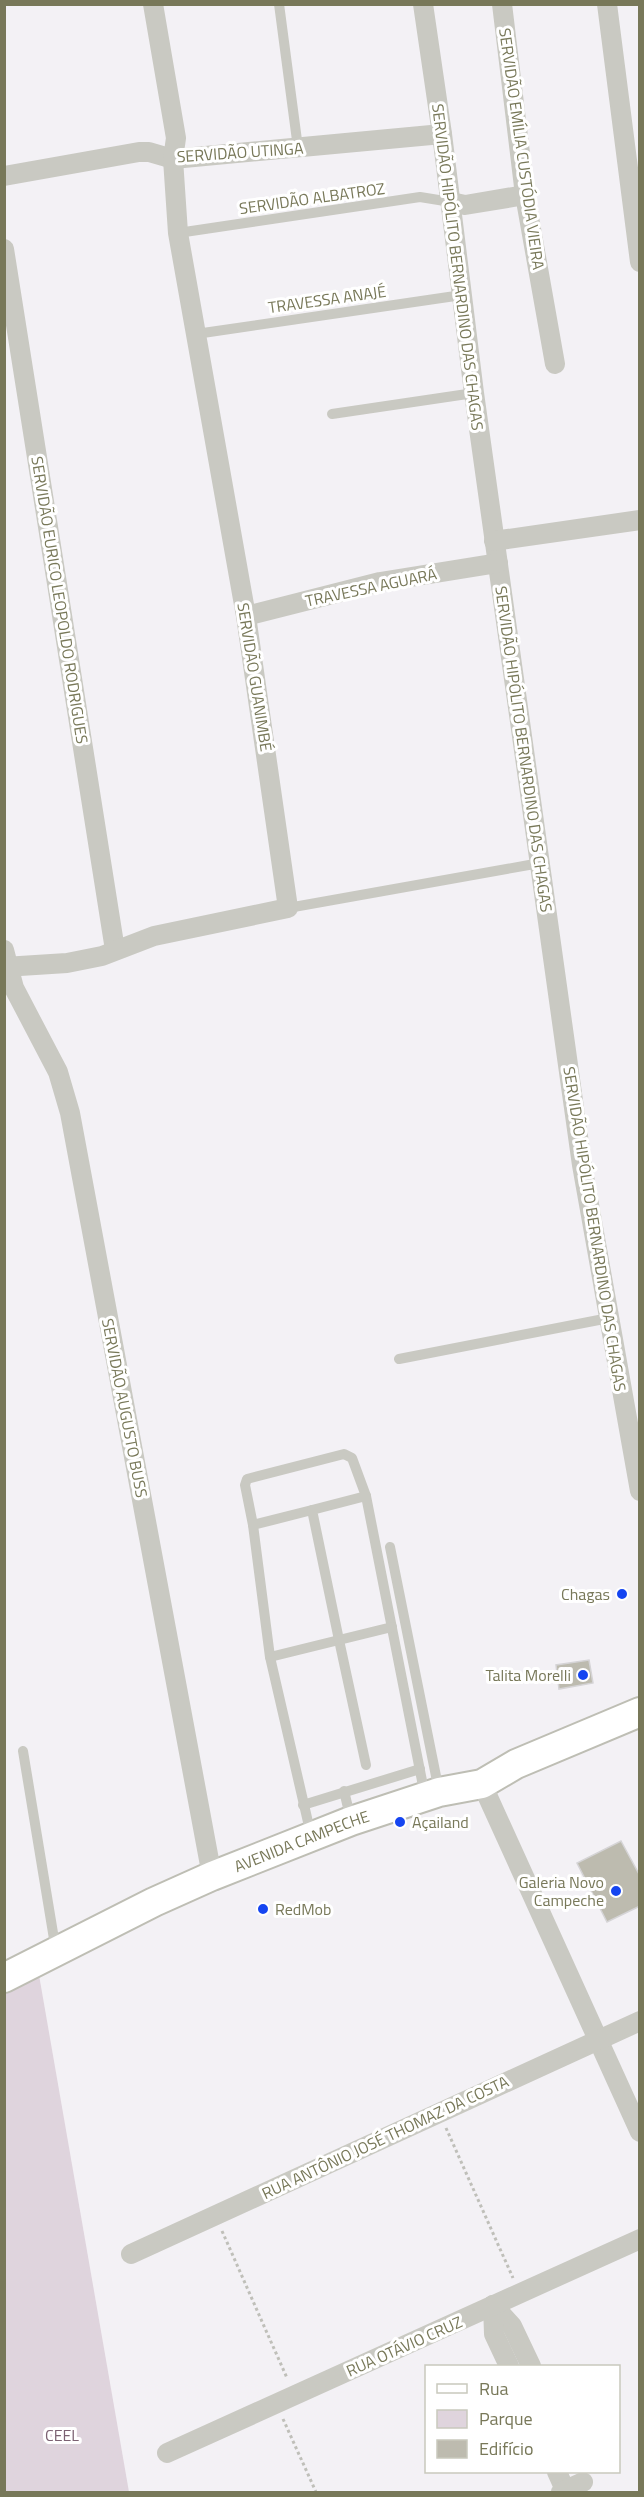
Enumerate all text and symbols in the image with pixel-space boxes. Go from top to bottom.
street label: SERVIDÃO EMÍLIA CUSTÓDIA VIEIRA [493,27,551,272]
street label: SERVIDÃO HIPÓLITO BERNARDINO DAS CHAGAS [426,102,490,432]
street label: SERVIDÃO UTINGA [176,136,305,168]
street label: SERVIDÃO ALBATROZ [238,176,386,220]
street label: TRAVESSA ANAJÉ [266,279,388,319]
street label: SERVIDÃO EURICO LEOPOLDO RODRIGUES [25,455,95,745]
street label: TRAVESSA AGUARÁ [303,561,439,613]
street label: SERVIDÃO HIPÓLITO BERNARDINO DAS CHAGAS [489,584,559,914]
street label: SERVIDÃO GUANIMBÉ [231,601,279,753]
street label: SERVIDÃO HIPÓLITO BERNARDINO DAS CHAGAS [557,1065,633,1393]
street label: SERVIDÃO AUGUSTO BUSS [96,1316,154,1500]
place label: Chagas [561,1582,610,1606]
marker: Chagas [615,1587,629,1601]
place label: Talita Morelli [485,1663,571,1687]
marker: Talita Morelli [576,1668,590,1682]
street label: AVENIDA CAMPECHE [230,1804,373,1878]
place label: Açailand [412,1810,469,1834]
marker: Açailand [393,1815,407,1829]
place label: Galeria Novo Campeche [519,1870,604,1912]
marker: Galeria Novo Campeche [609,1884,623,1898]
place label: RedMob [275,1897,331,1921]
marker: RedMob [256,1902,270,1916]
street label: RUA ANTÔNIO JOSÉ THOMAZ DA COSTA [258,2069,513,2205]
street label: RUA OTÁVIO CRUZ [342,2310,466,2382]
legend [425,2365,620,2473]
text: Rua [479,2375,509,2402]
text: Parque [479,2405,533,2432]
park label: CEEL [45,2423,79,2447]
text: Edifício [479,2435,533,2462]

